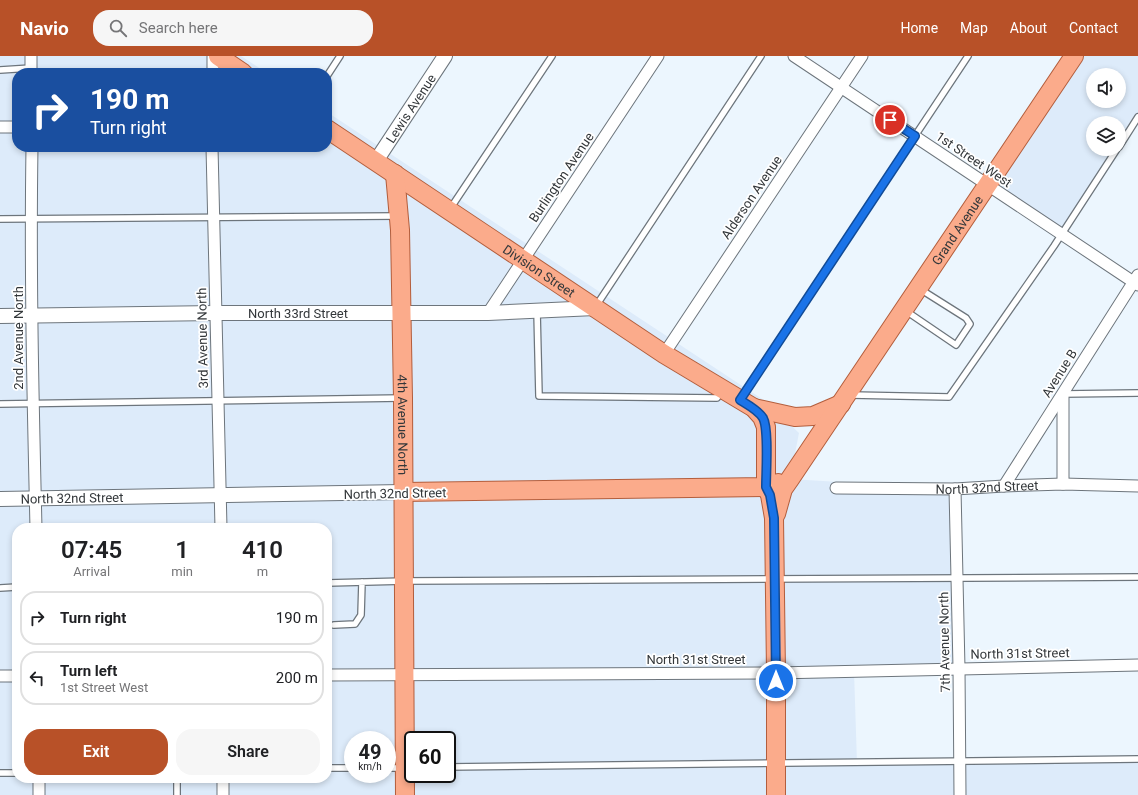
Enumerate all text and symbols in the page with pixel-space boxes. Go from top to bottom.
search box [93,10,373,46]
text: Navio [20,17,69,40]
icon: search [107,17,129,39]
text: Search here [139,19,218,37]
text: Home [900,20,938,36]
text: Map [960,20,988,36]
text: About [1010,20,1047,36]
text: Contact [1069,20,1118,36]
map controls [1086,68,1126,156]
button: sound [1086,68,1126,108]
street label: Lewis Avenue [383,71,439,146]
text: 190 m [90,83,169,116]
icon: right [24,84,76,136]
pin [873,103,907,137]
icon: arrive [879,109,901,131]
button: layers [1086,116,1126,156]
text: Turn right [90,117,167,138]
street label: 1st Street West [933,129,1014,190]
street label: Burlington Avenue [526,130,597,225]
street label: Alderson Avenue [718,153,785,242]
street label: Grand Avenue [929,193,986,268]
street label: Division Street [500,242,578,300]
street label: 2nd Avenue North [11,286,26,390]
street label: 3rd Avenue North [194,288,211,388]
street label: North 33rd Street [248,306,348,321]
street label: Avenue B [1039,346,1080,400]
street label: 4th Avenue North [395,374,410,475]
street label: North 32nd Street [935,478,1039,497]
street label: North 32nd Street [344,485,446,502]
street label: North 32nd Street [20,490,124,507]
text: 07:45 [61,536,122,564]
text: 1 [175,536,189,564]
text: 410 [242,536,283,564]
text: Arrival [73,564,110,579]
text: min [171,564,193,579]
text: m [257,564,268,579]
street label: 7th Avenue North [936,592,953,692]
icon: right [26,607,48,629]
text: Turn right [60,609,126,627]
text: 190 m [276,609,318,627]
street label: North 31st Street [970,645,1070,662]
street label: North 31st Street [646,652,746,667]
position arrow [755,660,797,702]
text: Turn left [60,662,117,680]
icon: left [26,667,48,689]
text: 200 m [276,669,318,687]
text: 1st Street West [60,680,148,695]
button: Exit [24,729,168,775]
button: Share [176,729,320,775]
speed limit sign: 60 [404,731,456,783]
text: 49 [359,740,381,764]
text: km/h [358,761,382,772]

